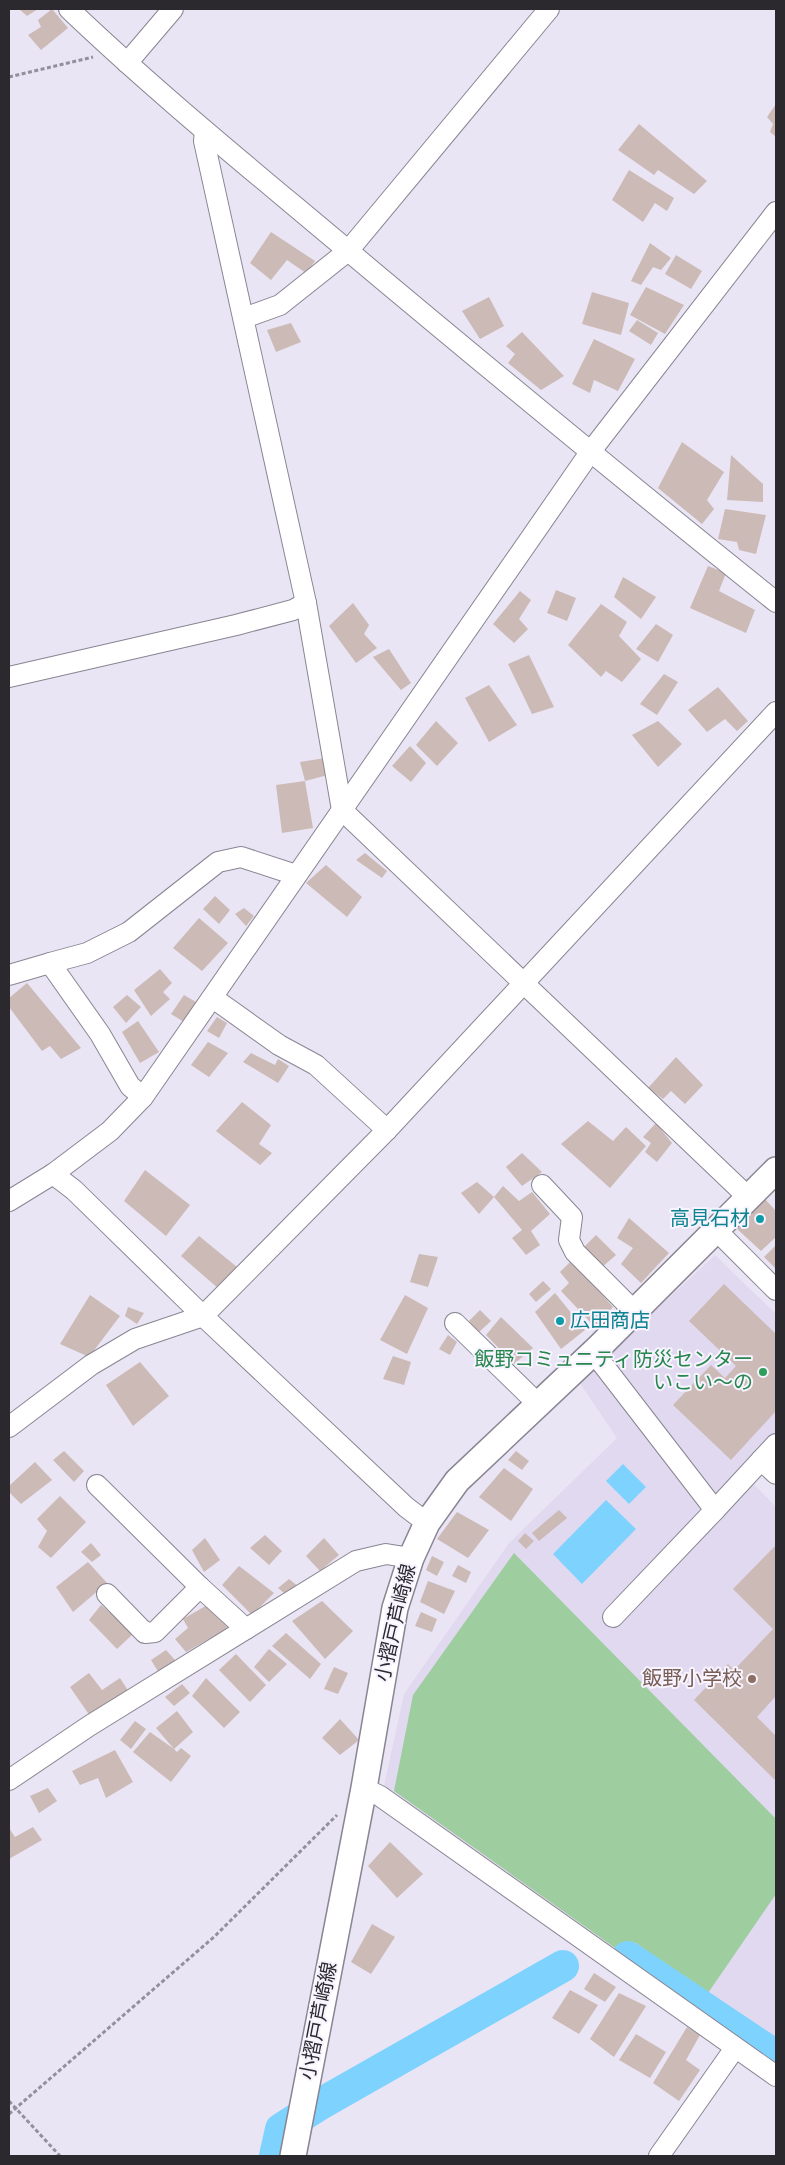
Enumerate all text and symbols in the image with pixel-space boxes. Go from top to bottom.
place label: 高見石材 [670,1208,750,1229]
marker: 高見石材 [754,1213,766,1225]
place label: 広田商店 [570,1310,650,1331]
marker: 広田商店 [554,1315,566,1327]
place label: 飯野コミュニティ防災センター いこい～の [474,1349,753,1393]
marker: 飯野コミュニティ防災センター いこい～の [757,1366,769,1378]
street label: 小摺戸芦崎線 [371,1562,419,1684]
place label: 飯野小学校 [642,1668,742,1689]
marker: 飯野小学校 [746,1673,758,1685]
street label: 小摺戸芦崎線 [296,1960,340,2082]

